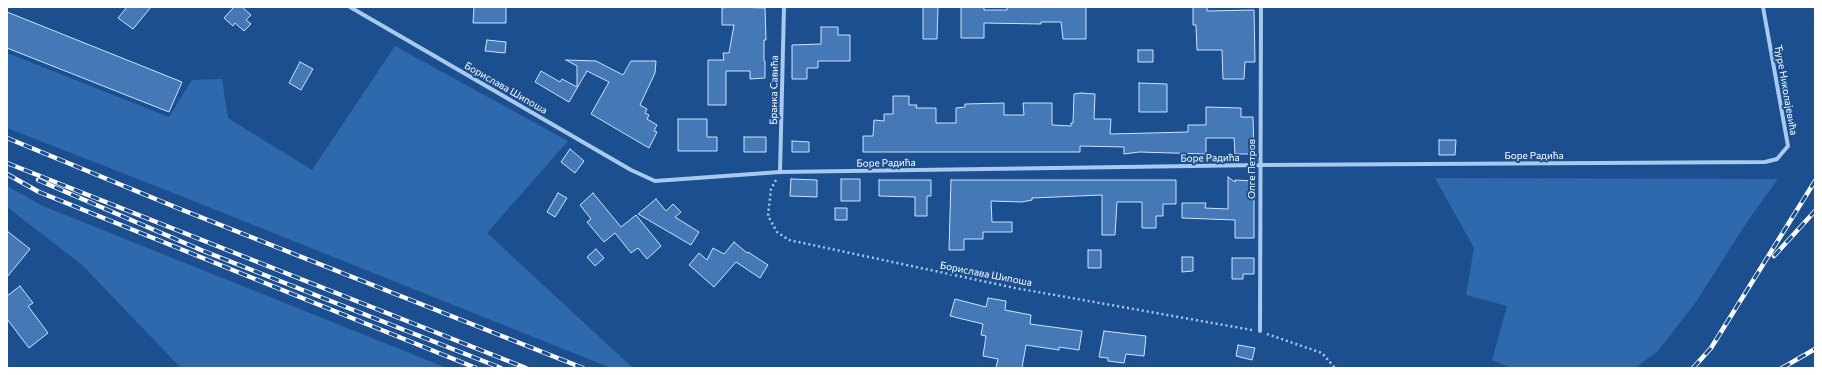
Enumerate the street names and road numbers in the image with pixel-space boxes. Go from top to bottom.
street label: Ђуре Николајевића [1772,44,1800,136]
street label: Бранка Савића [767,55,781,125]
street label: Борислава Шипоша [463,59,549,117]
street label: Олге Петров [1246,139,1258,199]
street label: Боре Радића [1504,150,1564,162]
street label: Боре Радића [1180,151,1240,165]
street label: Боре Радића [856,156,916,170]
street label: Борислава Шипоша [939,259,1033,289]

